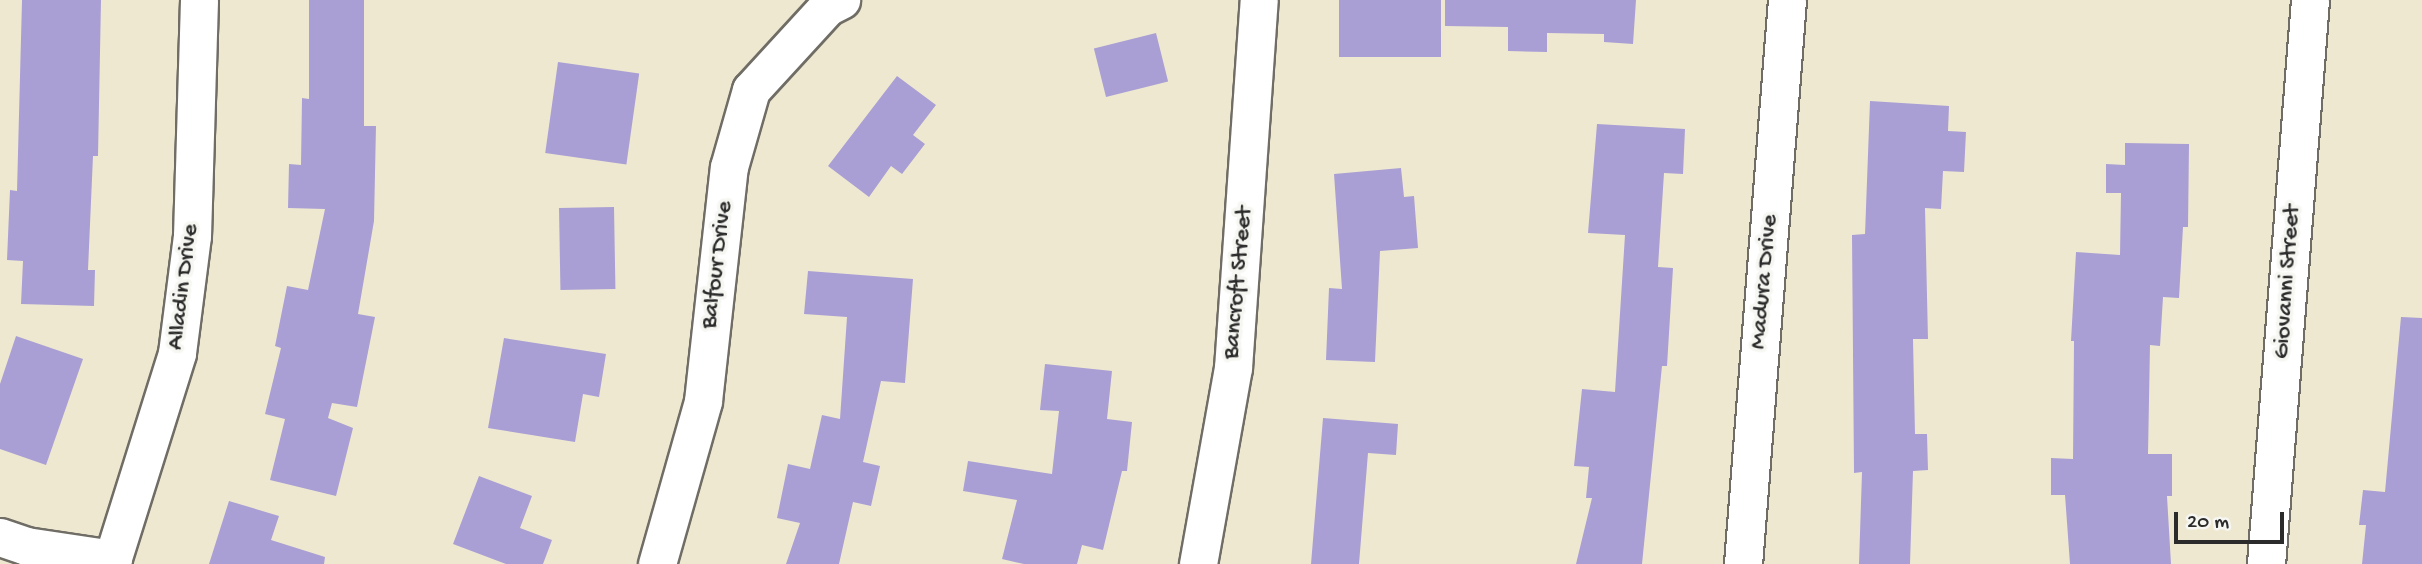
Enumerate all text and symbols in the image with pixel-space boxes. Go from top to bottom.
street label: Balfour Drive [696,200,740,330]
street label: Giovanni Street [2268,204,2308,360]
street label: Bancroft Street [1218,206,1260,360]
street label: Madura Drive [1745,213,1785,351]
street label: Alladin Drive [162,222,206,352]
scale bar [2177,498,2287,542]
text: 20 m [2187,511,2229,536]

